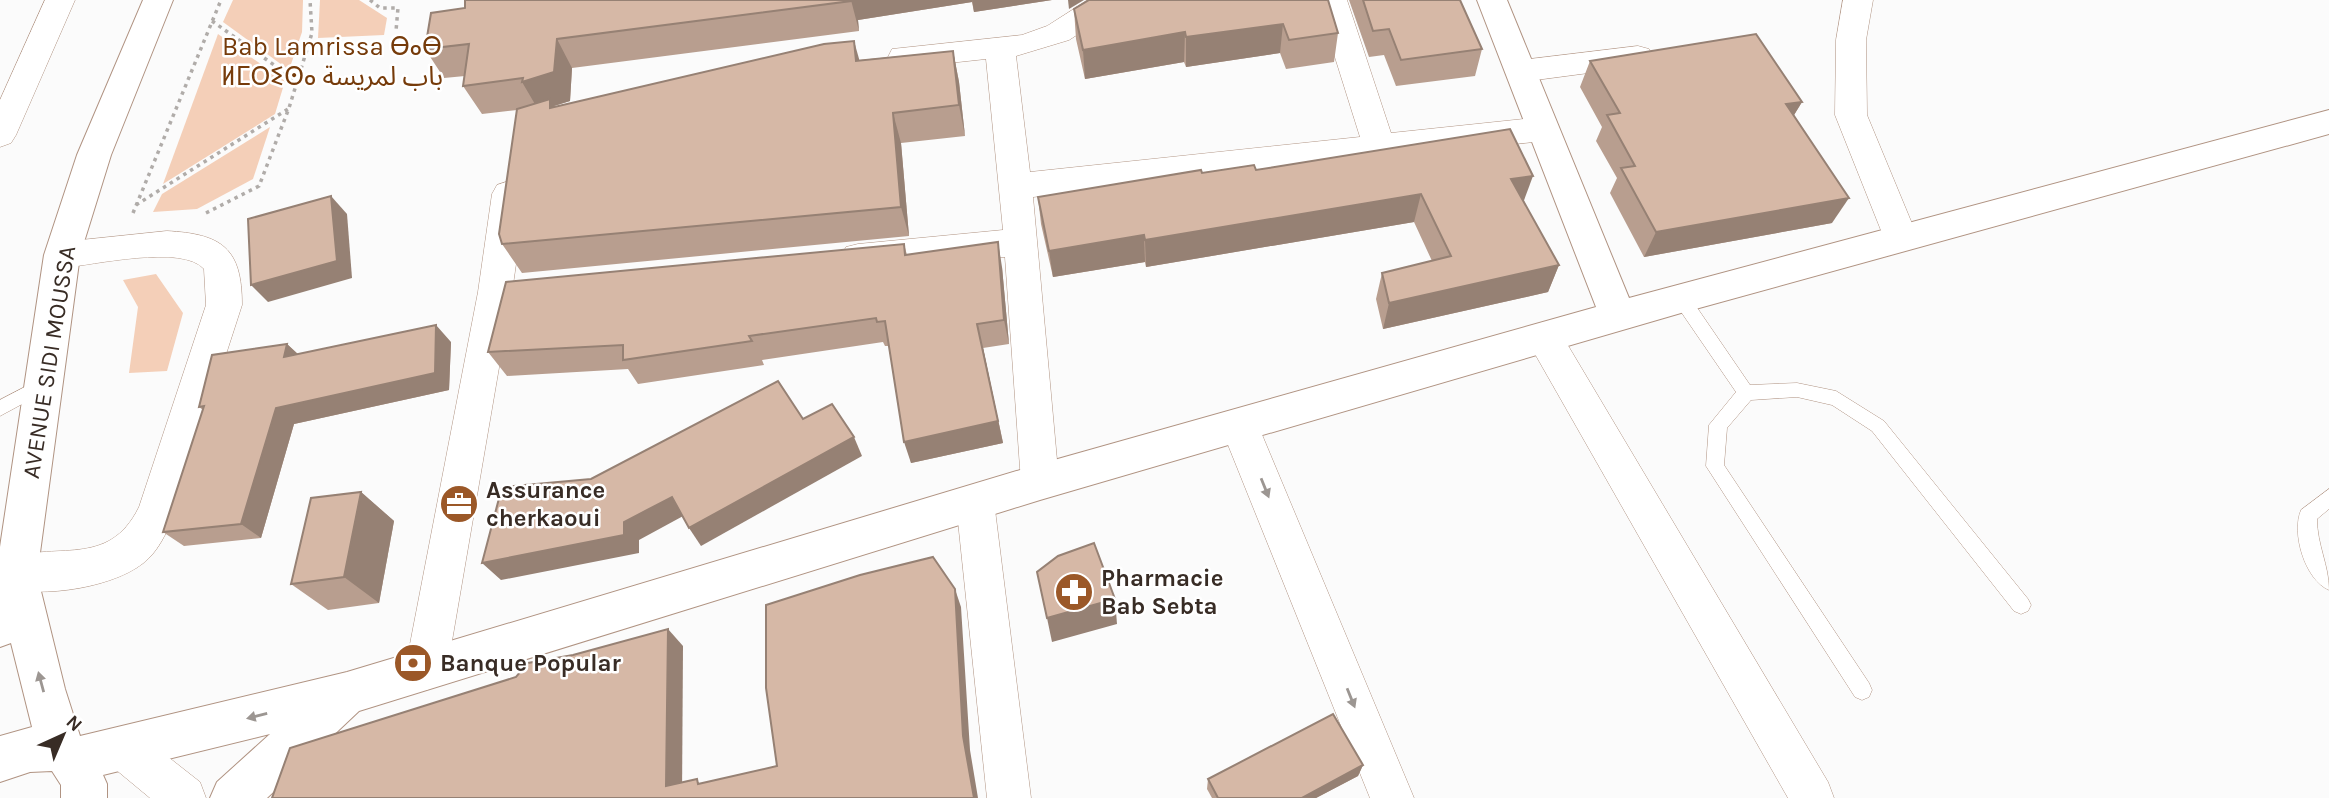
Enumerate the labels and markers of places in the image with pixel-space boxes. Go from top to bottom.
place label: Assurance cherkaoui [486,476,605,532]
office icon: Assurance cherkaoui [438,483,480,525]
place label: Pharmacie Bab Sebta [1101,564,1223,620]
pharmacy icon: Pharmacie Bab Sebta [1053,571,1095,613]
bank icon: Banque Popular [392,642,434,684]
place label: Banque Popular [440,649,622,677]

